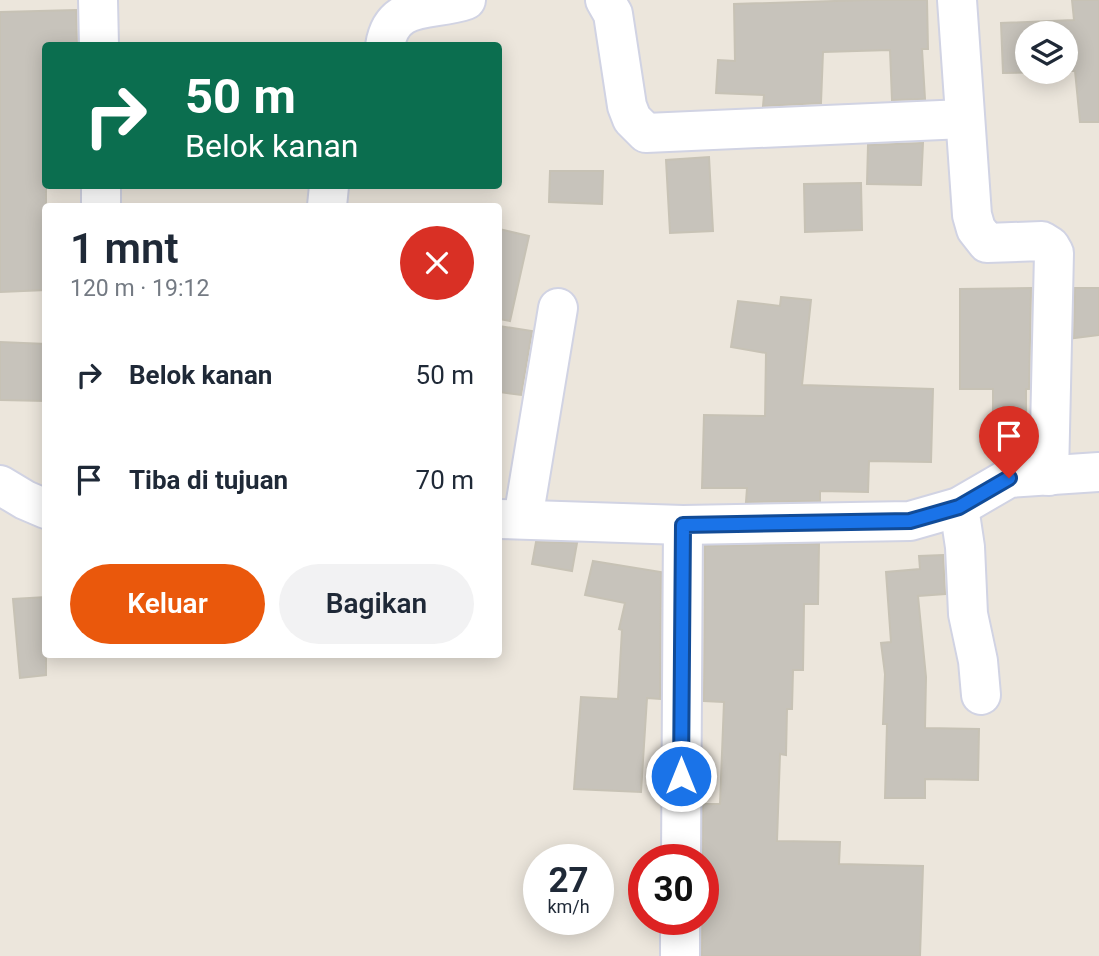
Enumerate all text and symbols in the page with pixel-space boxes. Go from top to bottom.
map controls [1015,21,1078,84]
button: layers [1015,21,1078,84]
text: 50 m [185,68,296,125]
icon: right [70,70,161,161]
text: Belok kanan [185,127,358,165]
text: 1 mnt [70,224,179,273]
button: close [400,226,474,300]
text: 120 m · 19:12 [70,275,209,302]
icon: right [70,356,108,394]
text: Belok kanan [129,360,272,390]
text: 50 m [416,360,474,390]
pin [979,406,1039,478]
icon: arrive [990,417,1028,455]
icon: arrive [70,461,108,499]
text: Tiba di tujuan [129,465,288,495]
text: 70 m [416,465,474,495]
button: Keluar [70,564,265,644]
button: Bagikan [279,564,474,644]
position arrow [644,739,718,813]
speed limit sign: 30 [628,844,719,935]
text: 27 [548,860,589,901]
text: km/h [547,896,590,917]

